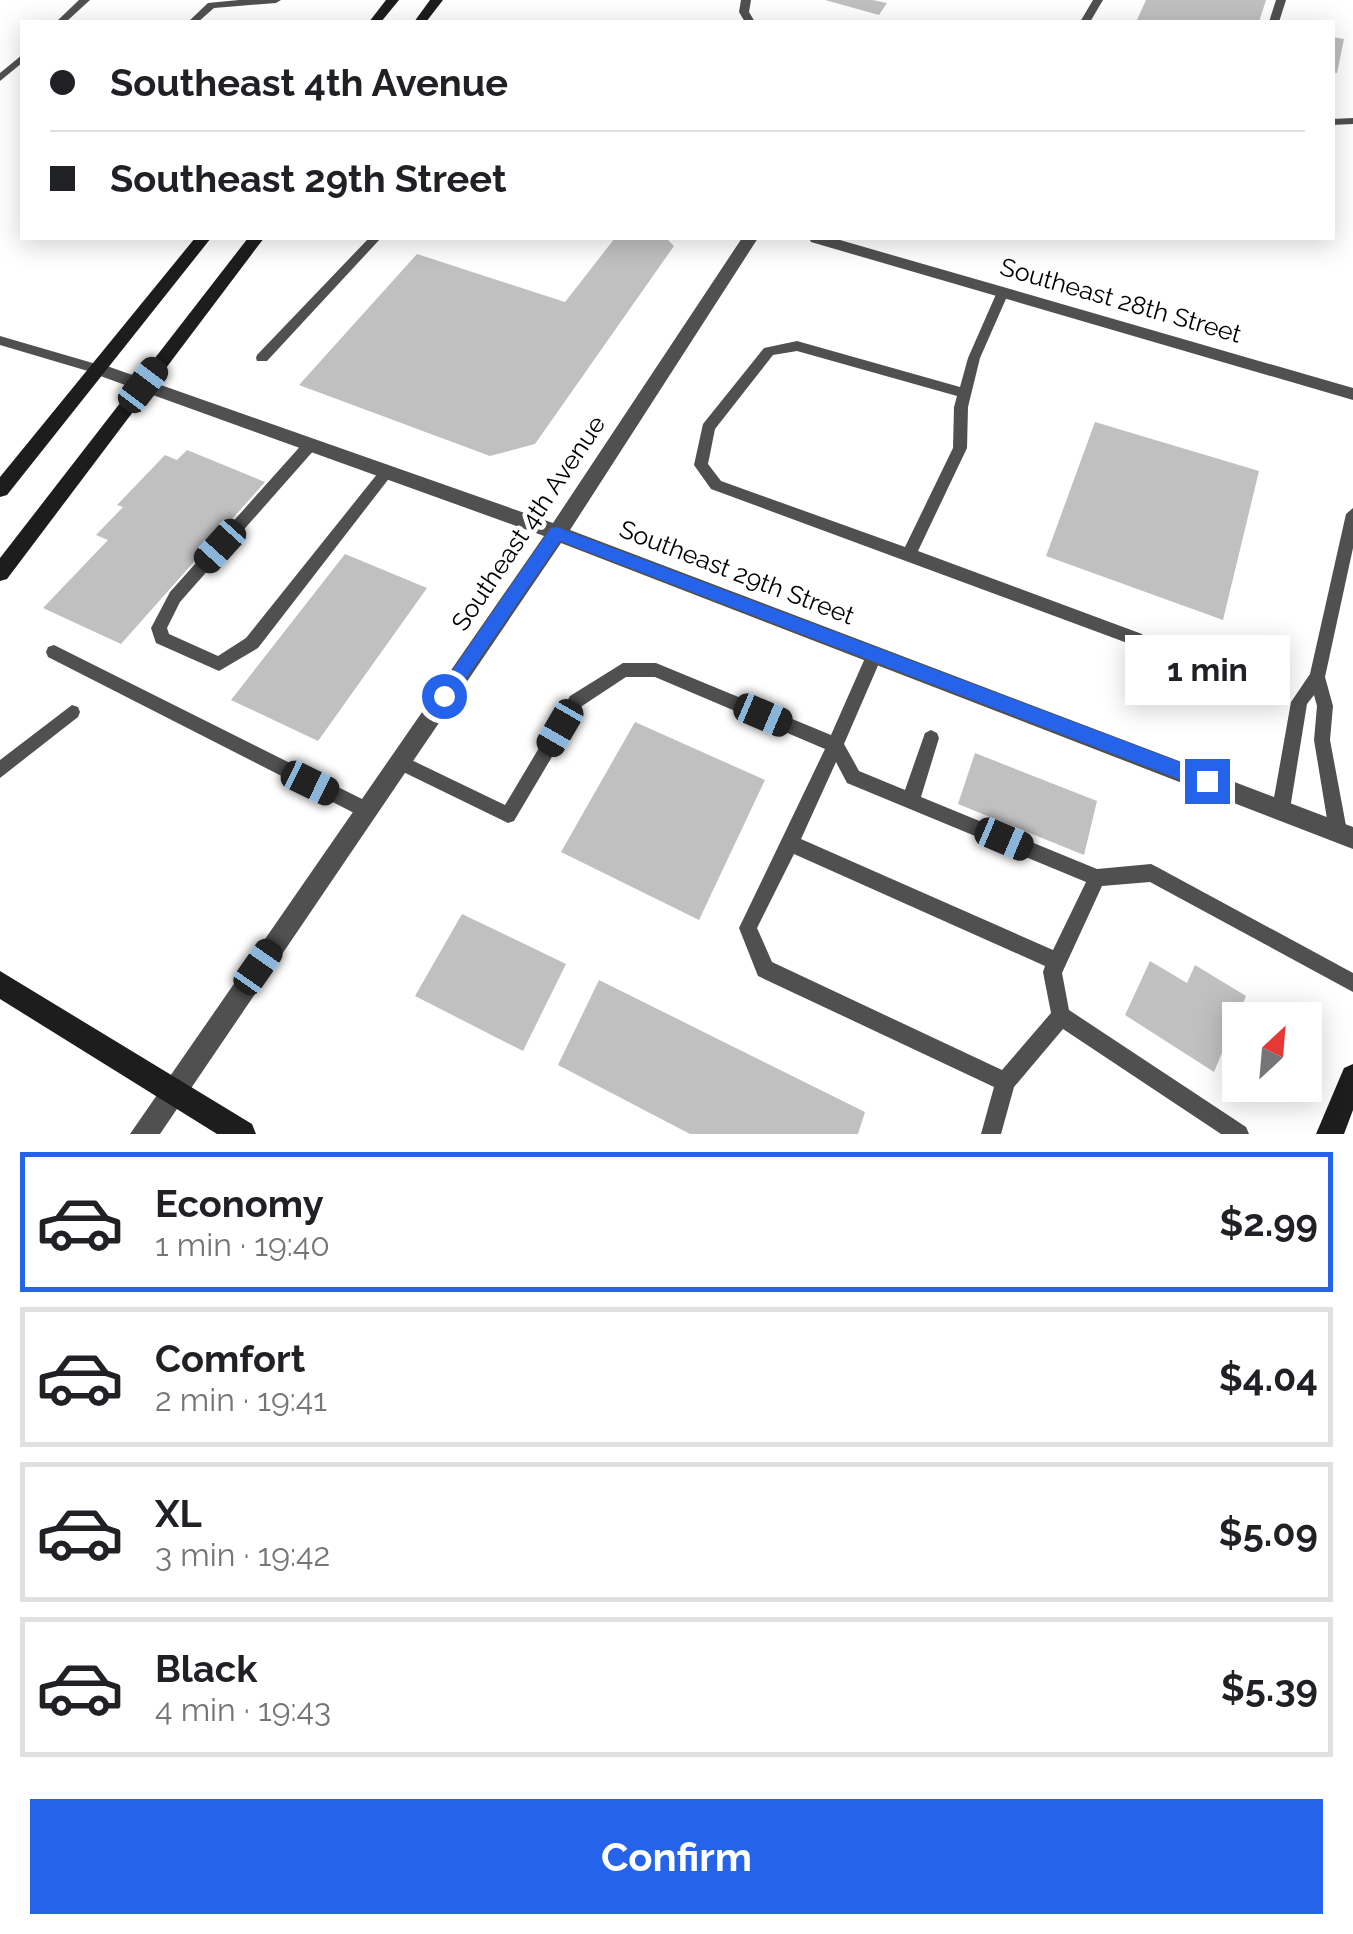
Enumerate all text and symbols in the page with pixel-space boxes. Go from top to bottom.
text: Southeast 4th Avenue [110,60,508,105]
text: Southeast 29th Street [110,156,507,201]
street label: Southeast 28th Street [997,251,1246,349]
car [113,352,173,418]
street label: Southeast 4th Avenue [445,410,611,636]
street label: Southeast 29th Street [615,513,859,631]
car [189,514,251,578]
callout: 1 min [1124,636,1290,706]
text: 1 min [1167,651,1248,688]
route start [422,674,467,719]
car [730,689,796,741]
car [532,695,588,761]
car [276,756,344,810]
route end [1185,759,1230,804]
car [971,813,1037,865]
car [229,934,287,1000]
north arrow [1222,1002,1322,1102]
map controls [1222,1002,1322,1102]
icon: car [35,1177,125,1267]
text: Economy [155,1181,324,1226]
text: $2.99 [1219,1200,1318,1245]
text: 1 min · 19:40 [155,1226,330,1263]
icon: car [35,1332,125,1422]
text: Comfort [155,1336,305,1381]
text: $4.04 [1219,1355,1318,1400]
text: 2 min · 19:41 [155,1381,327,1418]
icon: car [35,1487,125,1577]
text: XL [155,1491,202,1536]
text: $5.09 [1219,1510,1318,1555]
text: 3 min · 19:42 [155,1536,330,1573]
icon: car [35,1642,125,1732]
text: Black [155,1646,257,1691]
text: $5.39 [1221,1665,1318,1710]
text: 4 min · 19:43 [155,1691,331,1728]
button: Confirm [30,1799,1323,1914]

